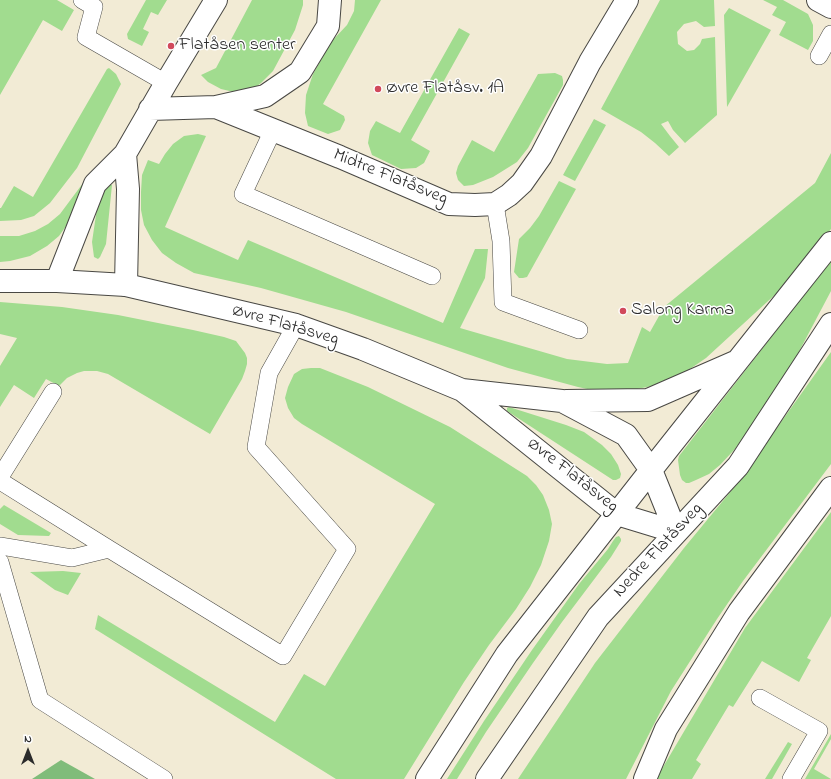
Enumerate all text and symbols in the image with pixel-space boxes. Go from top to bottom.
place label: Flatåsen senter [179,35,296,57]
marker: Flatåsen senter [166,41,176,51]
place label: Øvre Flatåsv. 1A [386,78,504,100]
marker: Øvre Flatåsv. 1A [373,84,383,94]
street label: Midtre Flatåsveg [330,145,450,211]
street label: Øvre Flatåsveg [229,300,341,352]
place label: Salong Karma [631,300,734,322]
marker: Salong Karma [618,306,628,316]
street label: Øvre Flatåsveg [522,434,622,518]
street label: Nedre Flatåsveg [610,499,708,603]
north arrow [8,731,48,771]
text: N [24,731,32,747]

